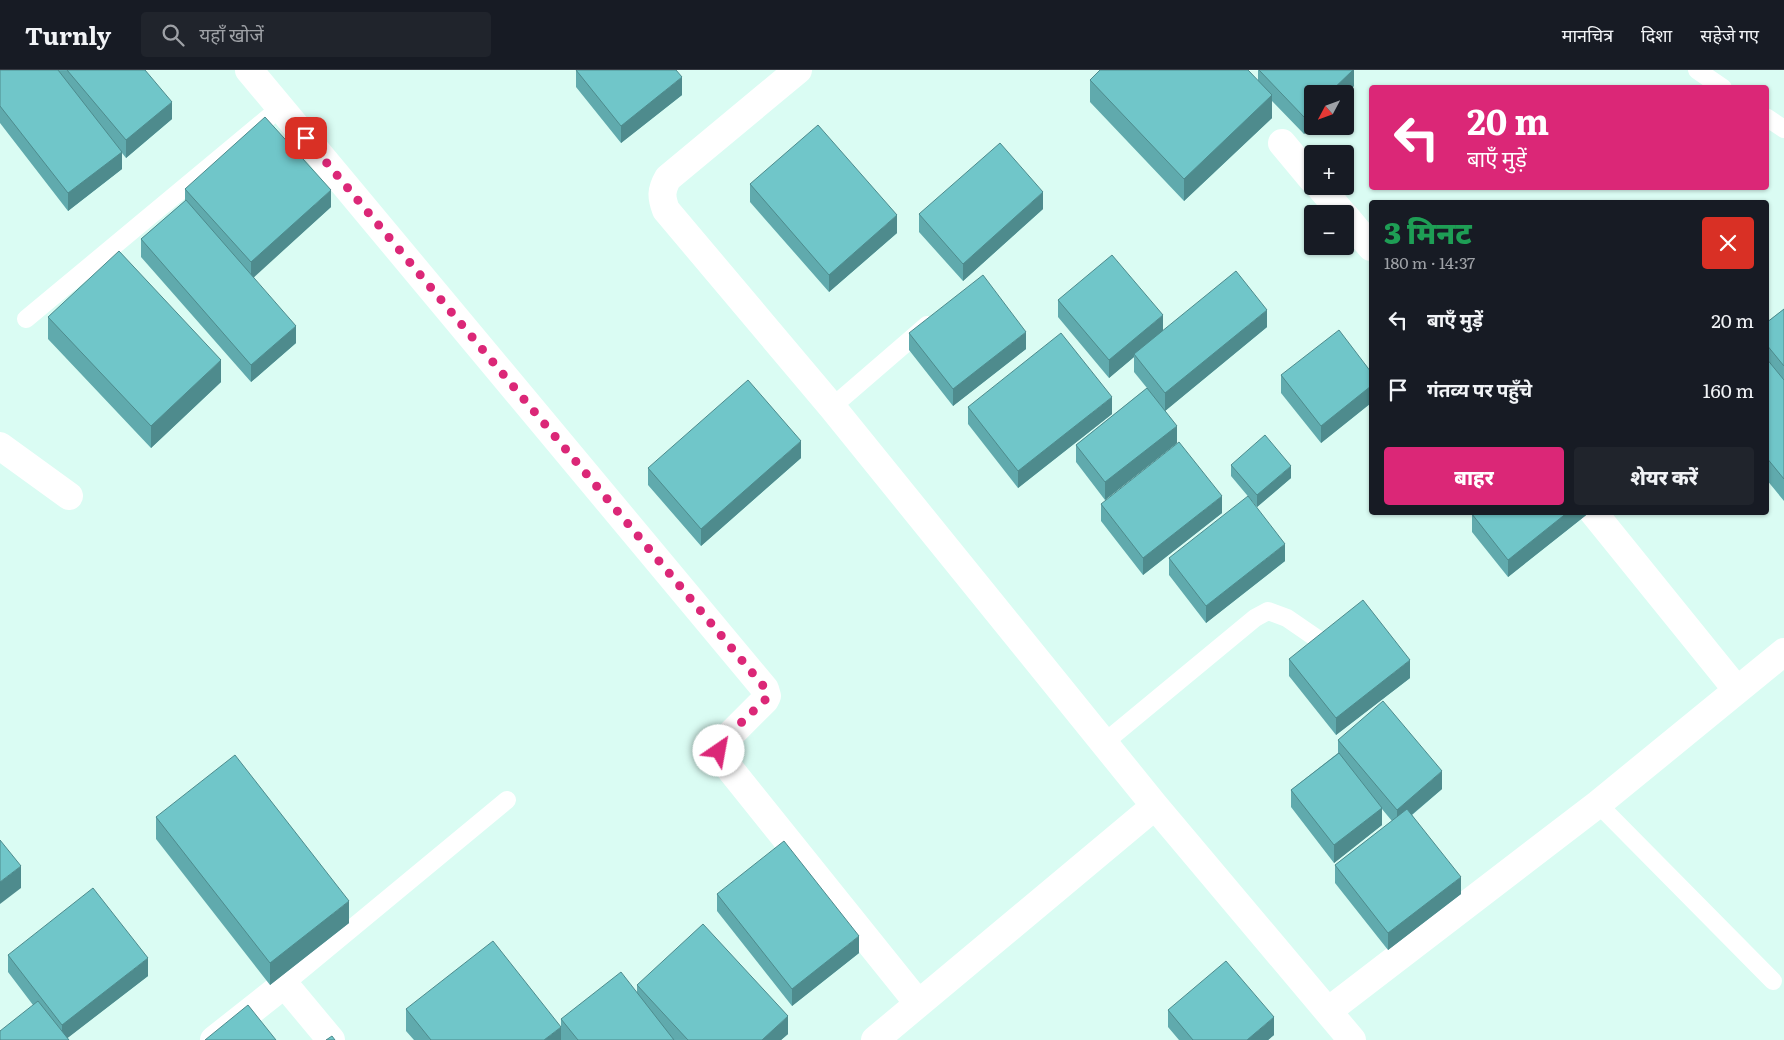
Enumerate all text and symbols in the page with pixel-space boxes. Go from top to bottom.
search box [141,12,491,57]
text: Turnly [25,17,111,52]
text: यहाँ खोजें [199,20,264,48]
icon: search [159,21,187,49]
text: मानचित्र [1562,21,1613,48]
text: दिशा [1641,21,1672,48]
text: सहेजे गए [1700,21,1759,48]
north arrow [1304,85,1354,135]
map controls [1304,85,1354,255]
text: 20 m [1467,94,1549,146]
icon: left [1384,105,1449,170]
pin [285,117,327,159]
icon: arrive [292,124,320,152]
text: बाएँ मुड़ें [1467,141,1527,174]
button: + [1304,145,1354,195]
button: − [1304,205,1354,255]
text: 3 मिनट [1384,209,1472,253]
button: close [1702,217,1754,269]
text: 180 m · 14:37 [1384,250,1475,274]
text: बाएँ मुड़ें [1427,305,1483,333]
icon: left [1384,306,1412,334]
text: 20 m [1711,306,1754,334]
text: गंतव्य पर पहुँचे [1427,375,1532,403]
icon: arrive [1384,376,1412,404]
text: 160 m [1703,376,1754,404]
button: बाहर [1384,447,1564,505]
button: शेयर करें [1574,447,1754,505]
position arrow [692,724,744,776]

